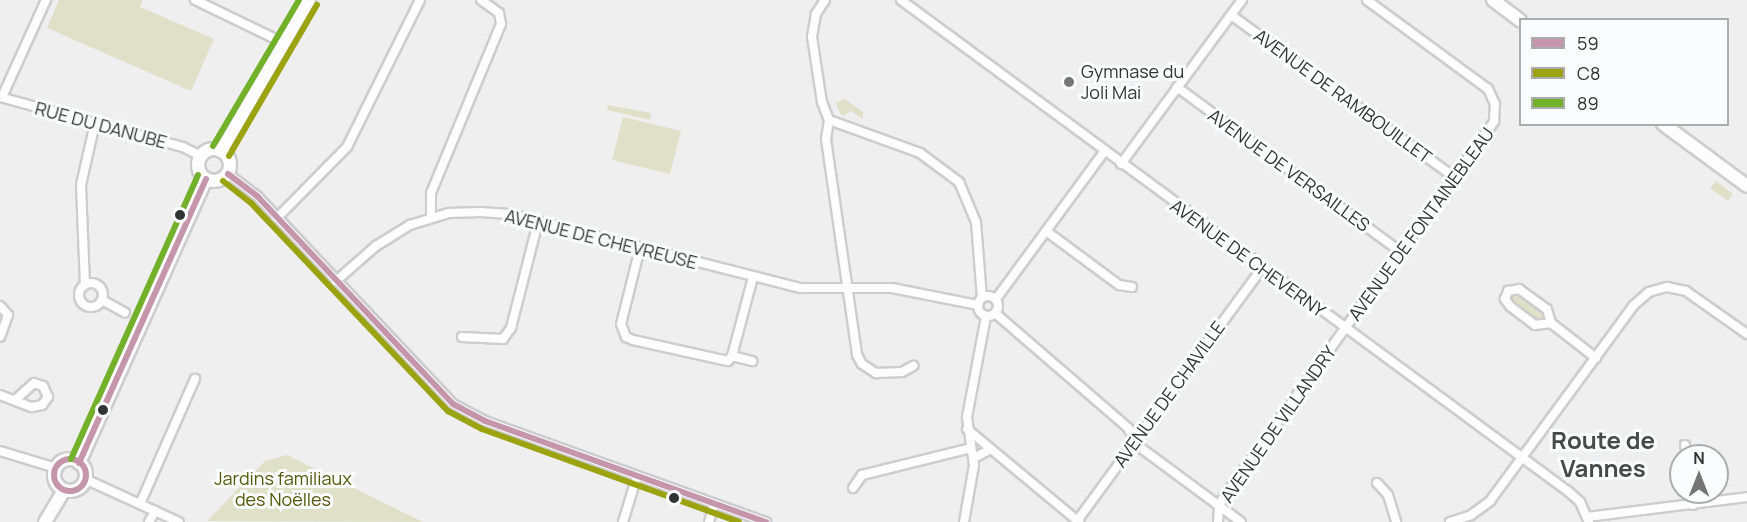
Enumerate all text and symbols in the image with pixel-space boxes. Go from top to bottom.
legend [1519,18,1729,126]
street label: AVENUE DE RAMBOUILLET [1250,24,1436,168]
text: 59 [1577,31,1599,55]
place label: Gymnase du Joli Mai [1081,61,1184,104]
text: C8 [1577,61,1600,85]
marker: Gymnase du Joli Mai [1062,75,1076,89]
text: 89 [1577,91,1599,115]
street label: RUE DU DANUBE [33,97,169,153]
street label: AVENUE DE VERSAILLES [1204,104,1374,236]
street label: AVENUE DE FONTAINEBLEAU [1344,123,1498,325]
street label: AVENUE DE CHEVERNY [1166,195,1330,321]
street label: AVENUE DE CHEVREUSE [503,205,699,273]
unlabelled marker [174,209,186,221]
street label: AVENUE DE CHAVILLE [1109,317,1229,471]
street label: AVENUE DE VILLANDRY [1216,341,1340,507]
unlabelled marker [97,404,109,416]
district label: Route de Vannes [1551,426,1655,482]
north arrow [1669,444,1729,504]
text: N [1693,447,1705,469]
park label: Jardins familiaux des Noëlles [214,468,352,510]
unlabelled marker [668,492,680,504]

